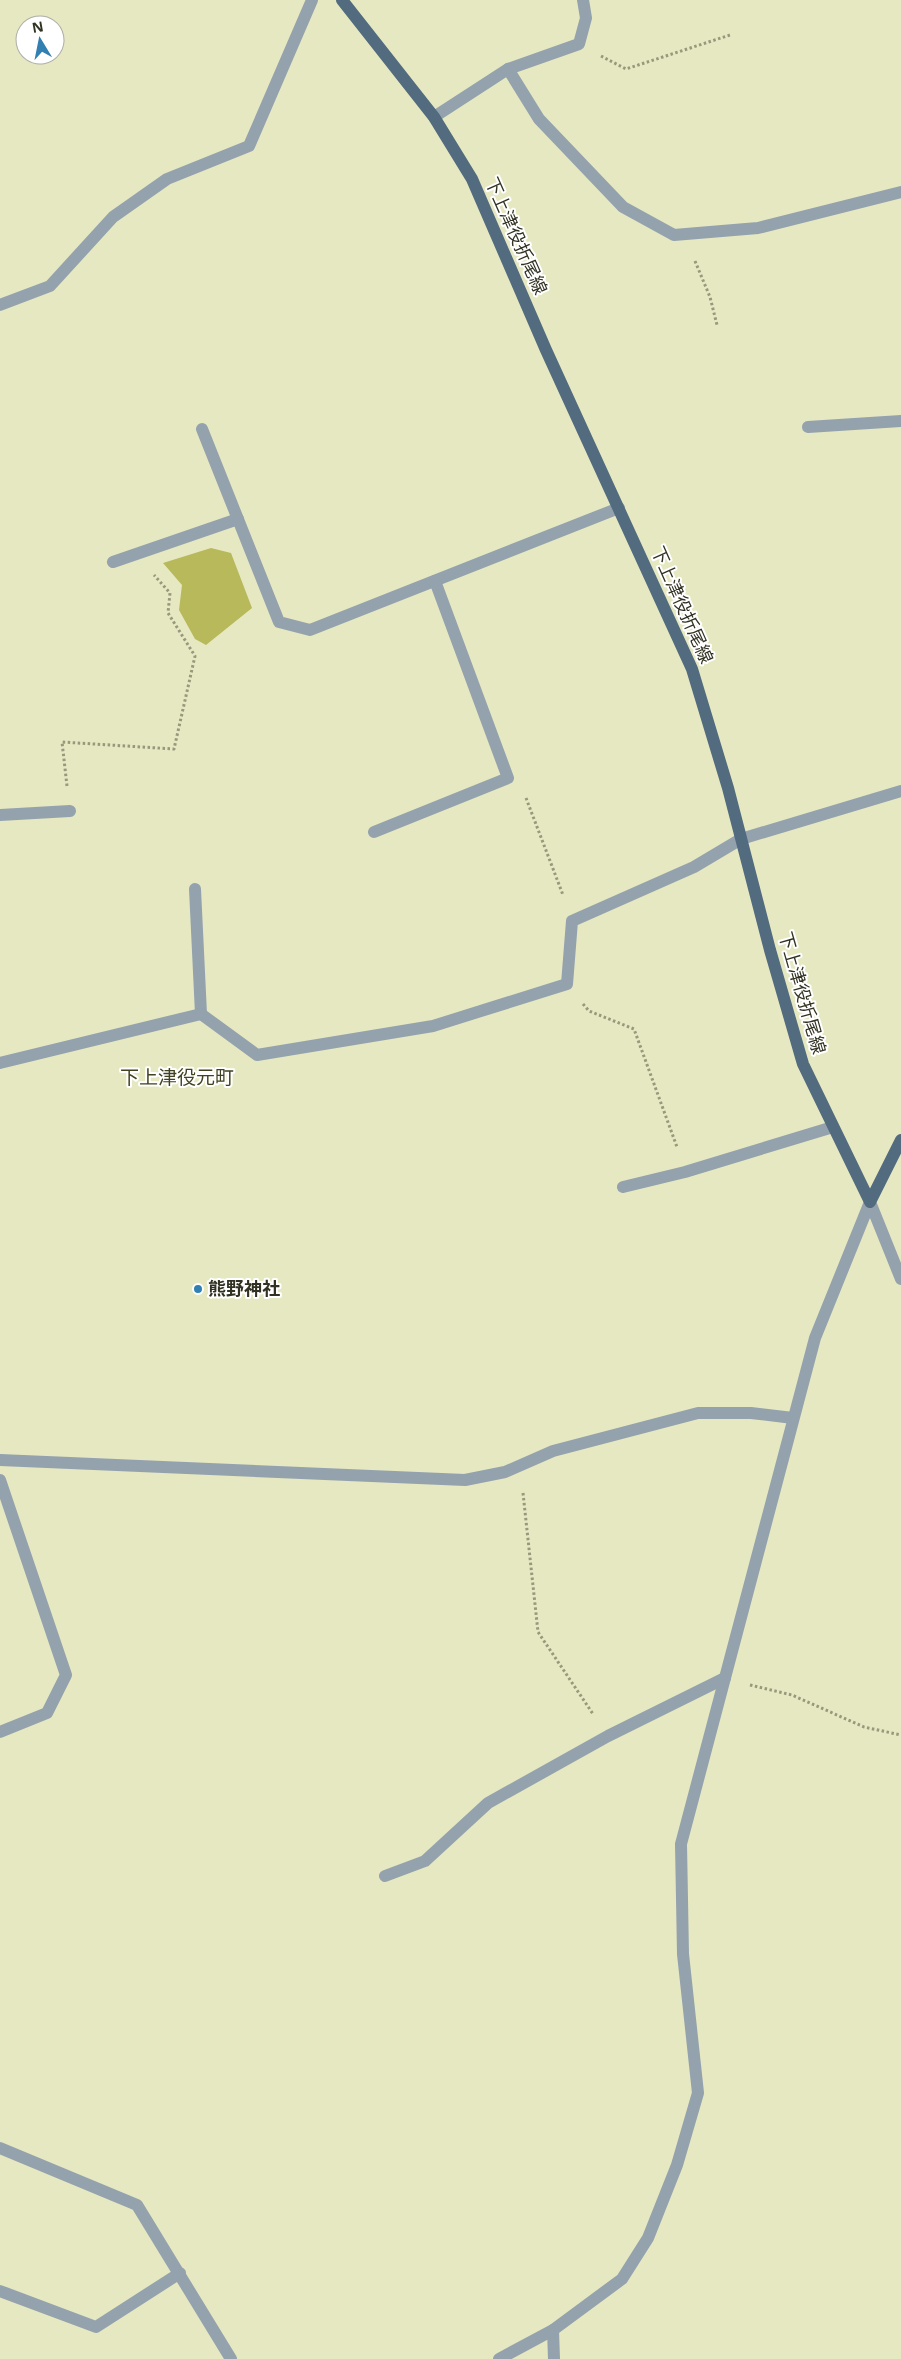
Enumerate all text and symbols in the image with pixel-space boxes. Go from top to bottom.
north arrow [15,15,65,65]
text: N [30,16,45,37]
street label: 下上津役折尾線 [480,173,554,298]
street label: 下上津役折尾線 [646,542,720,667]
street label: 下上津役折尾線 [774,929,832,1057]
district label: 下上津役元町 [120,1064,234,1090]
place label: 熊野神社 [208,1276,280,1300]
marker: 熊野神社 [192,1283,204,1295]

